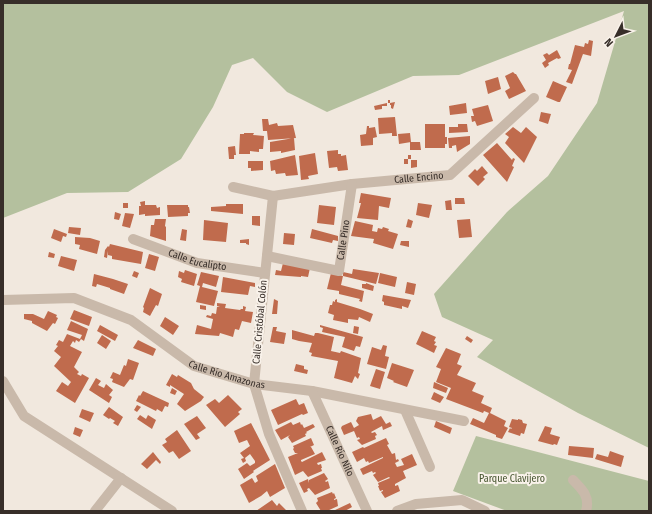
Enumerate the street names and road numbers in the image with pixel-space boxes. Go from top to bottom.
street label: Calle Encino [394,170,444,186]
street label: Calle Pino [335,219,353,261]
street label: Calle Eucalipto [166,247,227,273]
street label: Calle Cristóbal Colón [250,280,270,364]
street label: Calle Río Amazonas [186,358,266,391]
street label: Calle Río Nilo [323,424,356,478]

